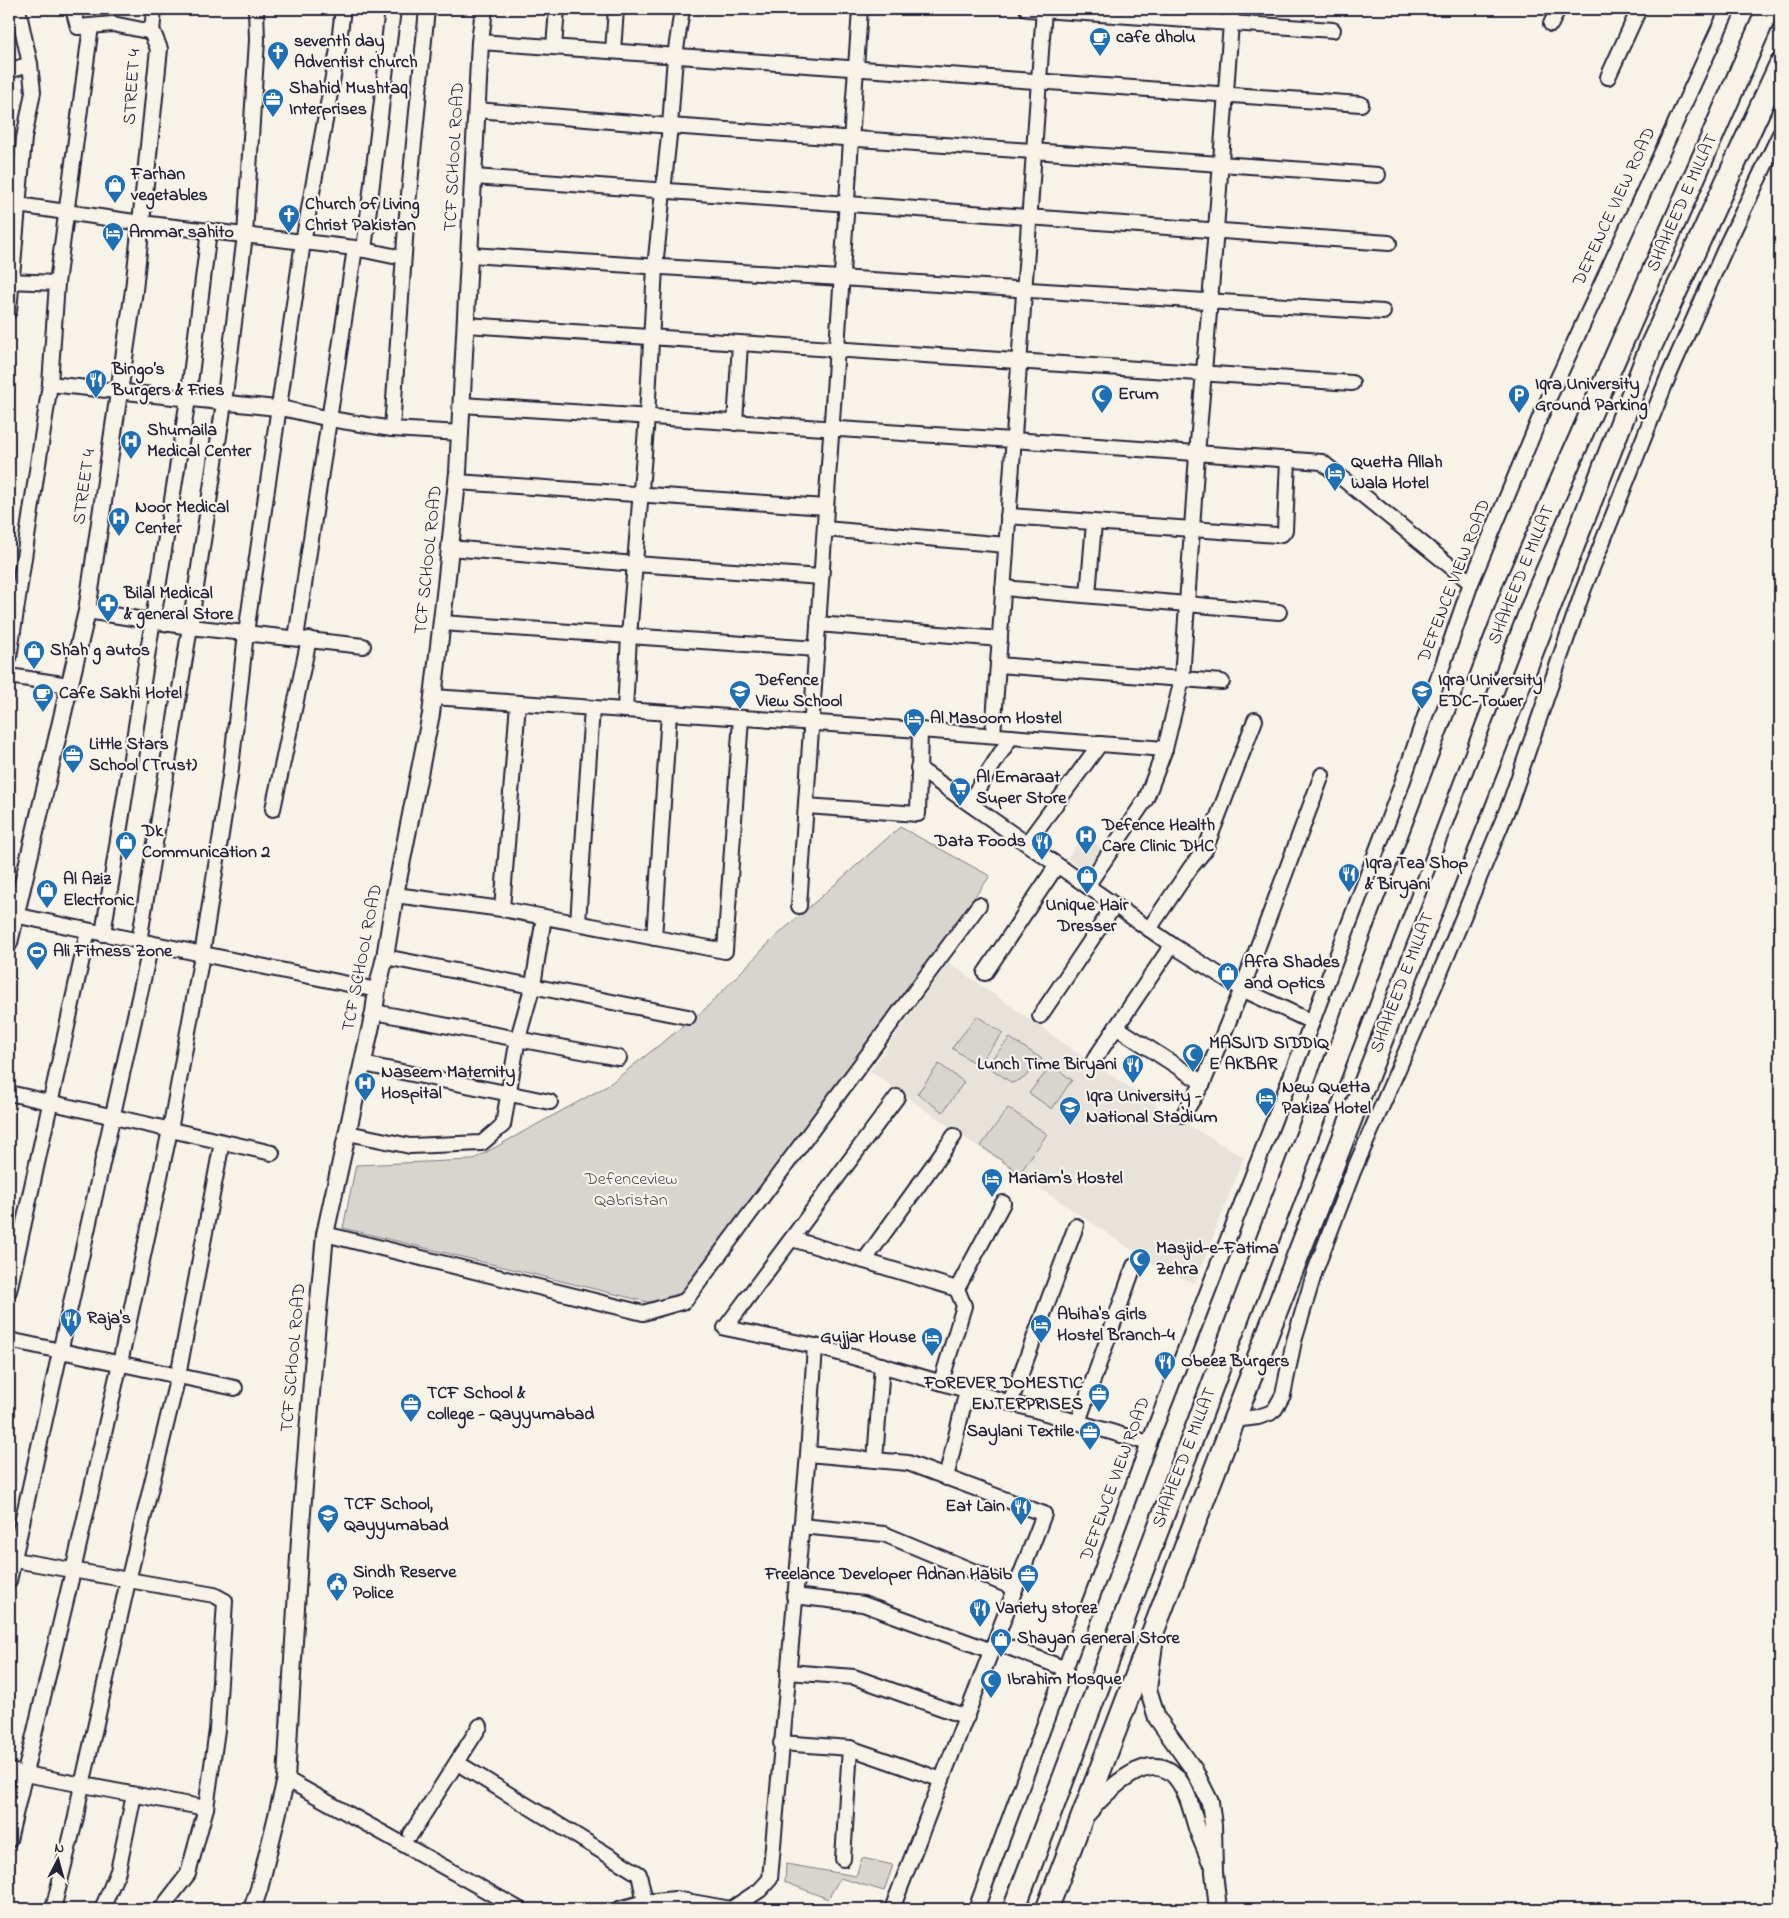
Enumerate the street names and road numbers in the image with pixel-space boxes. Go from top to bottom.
street label: STREET 4 [117,48,149,126]
street label: TCF SCHOOL ROAD [438,82,472,232]
street label: DEFENCE VIEW ROAD [1566,123,1663,292]
street label: SHAHEED E MILLAT [1641,130,1725,276]
street label: STREET 4 [67,447,103,526]
street label: TCF SCHOOL ROAD [408,484,450,636]
street label: DEFENCE VIEW ROAD [1412,496,1498,667]
street label: SHAHEED E MILLAT [1482,501,1562,649]
street label: TCF SCHOOL ROAD [336,882,390,1034]
street label: SHAHEED E MILLAT [1364,909,1442,1057]
street label: TCF SCHOOL ROAD [275,1282,313,1434]
street label: SHAHEED E MILLAT [1146,1384,1224,1532]
street label: DEFENCE VIEW ROAD [1074,1394,1158,1565]

